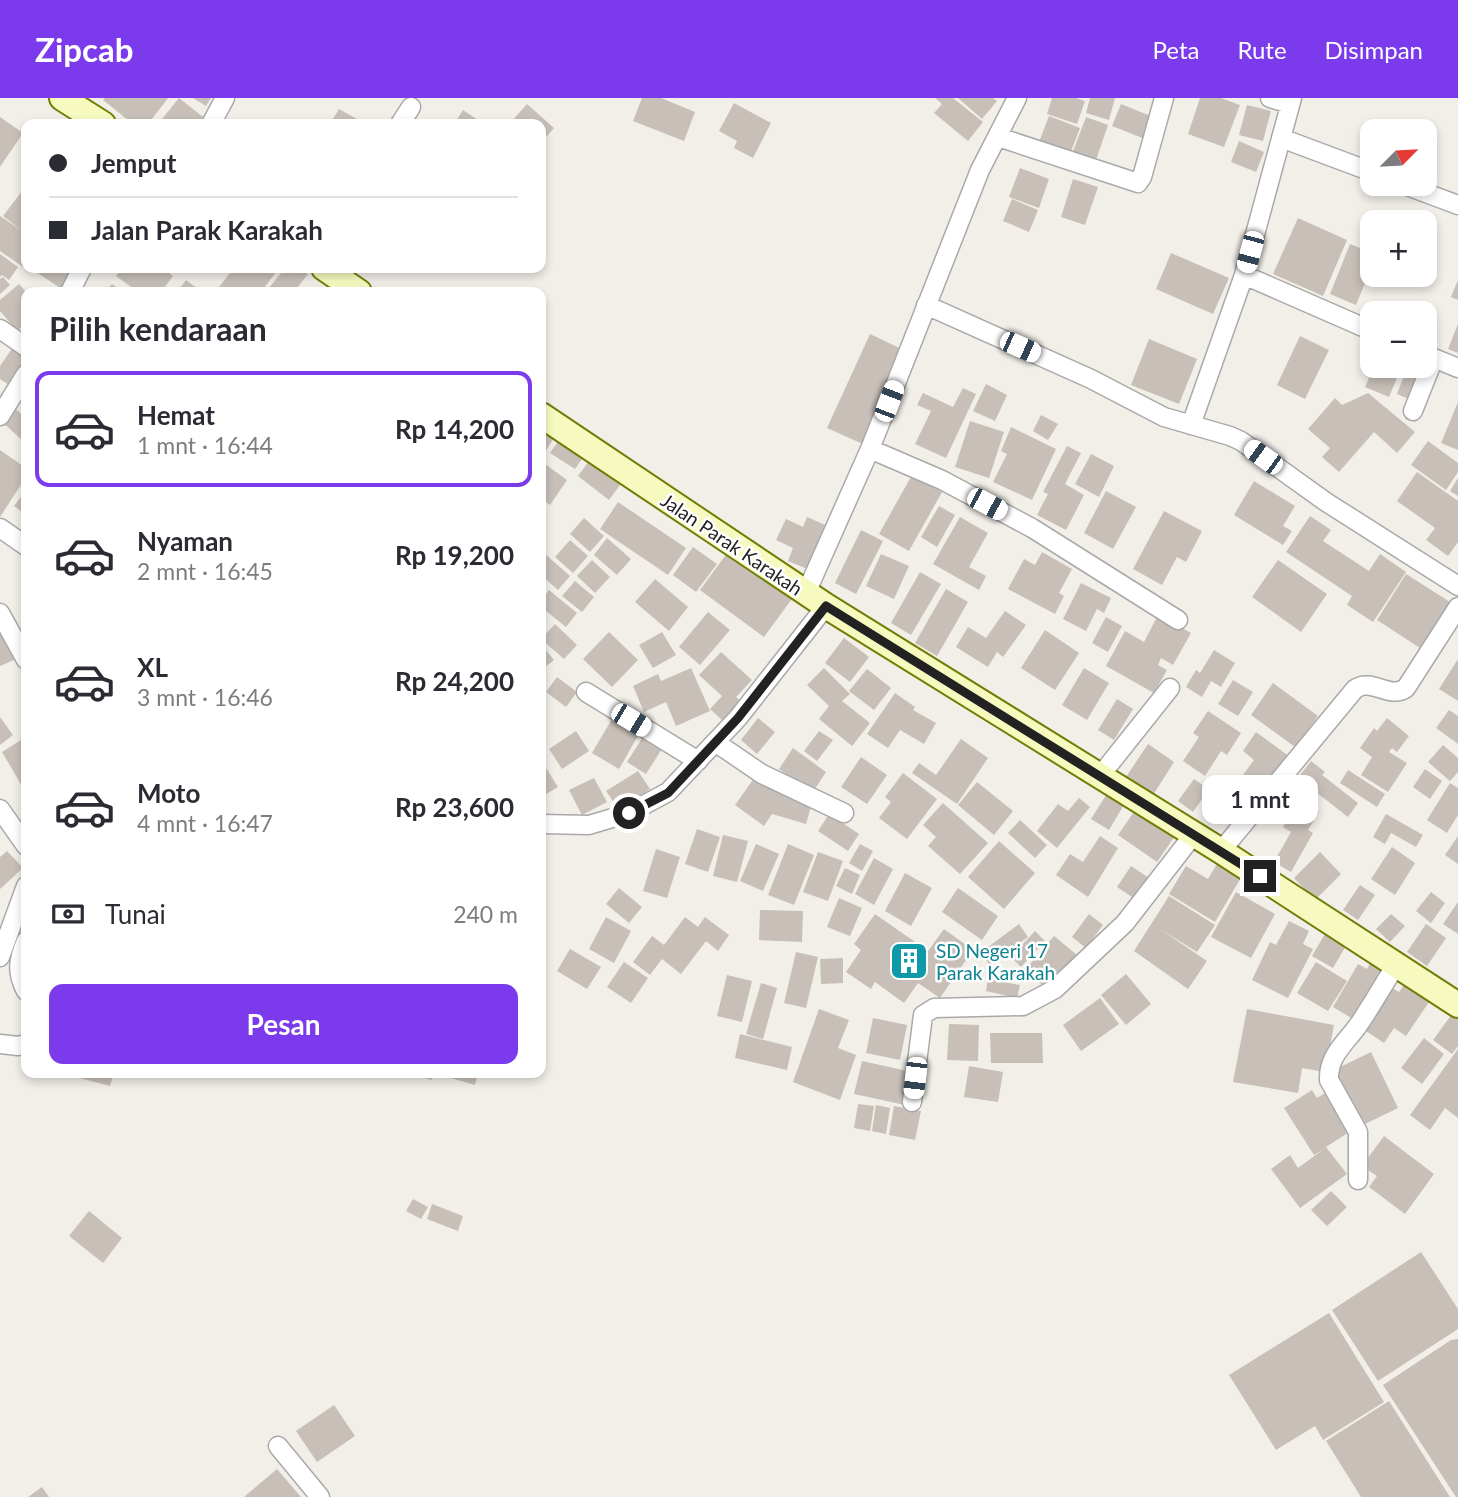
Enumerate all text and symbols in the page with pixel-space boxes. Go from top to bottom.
text: Zipcab [35,29,133,69]
text: Peta [1153,35,1199,64]
text: Rute [1237,35,1287,64]
text: Disimpan [1325,35,1423,64]
north arrow [1360,119,1437,196]
map controls [1360,119,1437,378]
text: Jemput [91,147,177,179]
button: + [1360,210,1437,287]
text: Jalan Parak Karakah [91,214,323,246]
car [1235,229,1266,275]
button: − [1360,301,1437,378]
text: Pilih kendaraan [49,309,267,348]
car [997,329,1044,365]
car [872,378,907,424]
icon: car [53,398,116,461]
text: Hemat [137,399,215,431]
text: Rp 14,200 [395,413,514,445]
text: 1 mnt · 16:44 [137,431,273,459]
car [1240,436,1287,478]
car [964,485,1011,523]
street label: Jalan Parak Karakah [657,488,807,600]
icon: car [53,524,116,587]
text: Nyaman [137,525,233,557]
text: Rp 19,200 [395,539,514,571]
text: 2 mnt · 16:45 [137,557,273,585]
icon: car [53,650,116,713]
text: XL [137,651,168,683]
text: Rp 24,200 [395,665,514,697]
text: 3 mnt · 16:46 [137,683,273,711]
car [608,700,655,740]
callout: 1 mnt [1202,774,1318,824]
icon: car [53,776,116,839]
text: Moto [137,777,200,809]
text: 1 mnt [1230,785,1290,813]
text: Rp 23,600 [395,791,514,823]
route start [613,797,645,829]
text: 4 mnt · 16:47 [137,809,273,837]
route end [1244,860,1276,892]
icon: cash [49,895,87,933]
text: Tunai [105,898,166,930]
text: 240 m [453,900,518,928]
place label: SD Negeri 17 Parak Karakah [936,939,1055,984]
building icon: SD Negeri 17 Parak Karakah [888,940,930,982]
button: Pesan [49,984,518,1064]
car [903,1056,928,1100]

